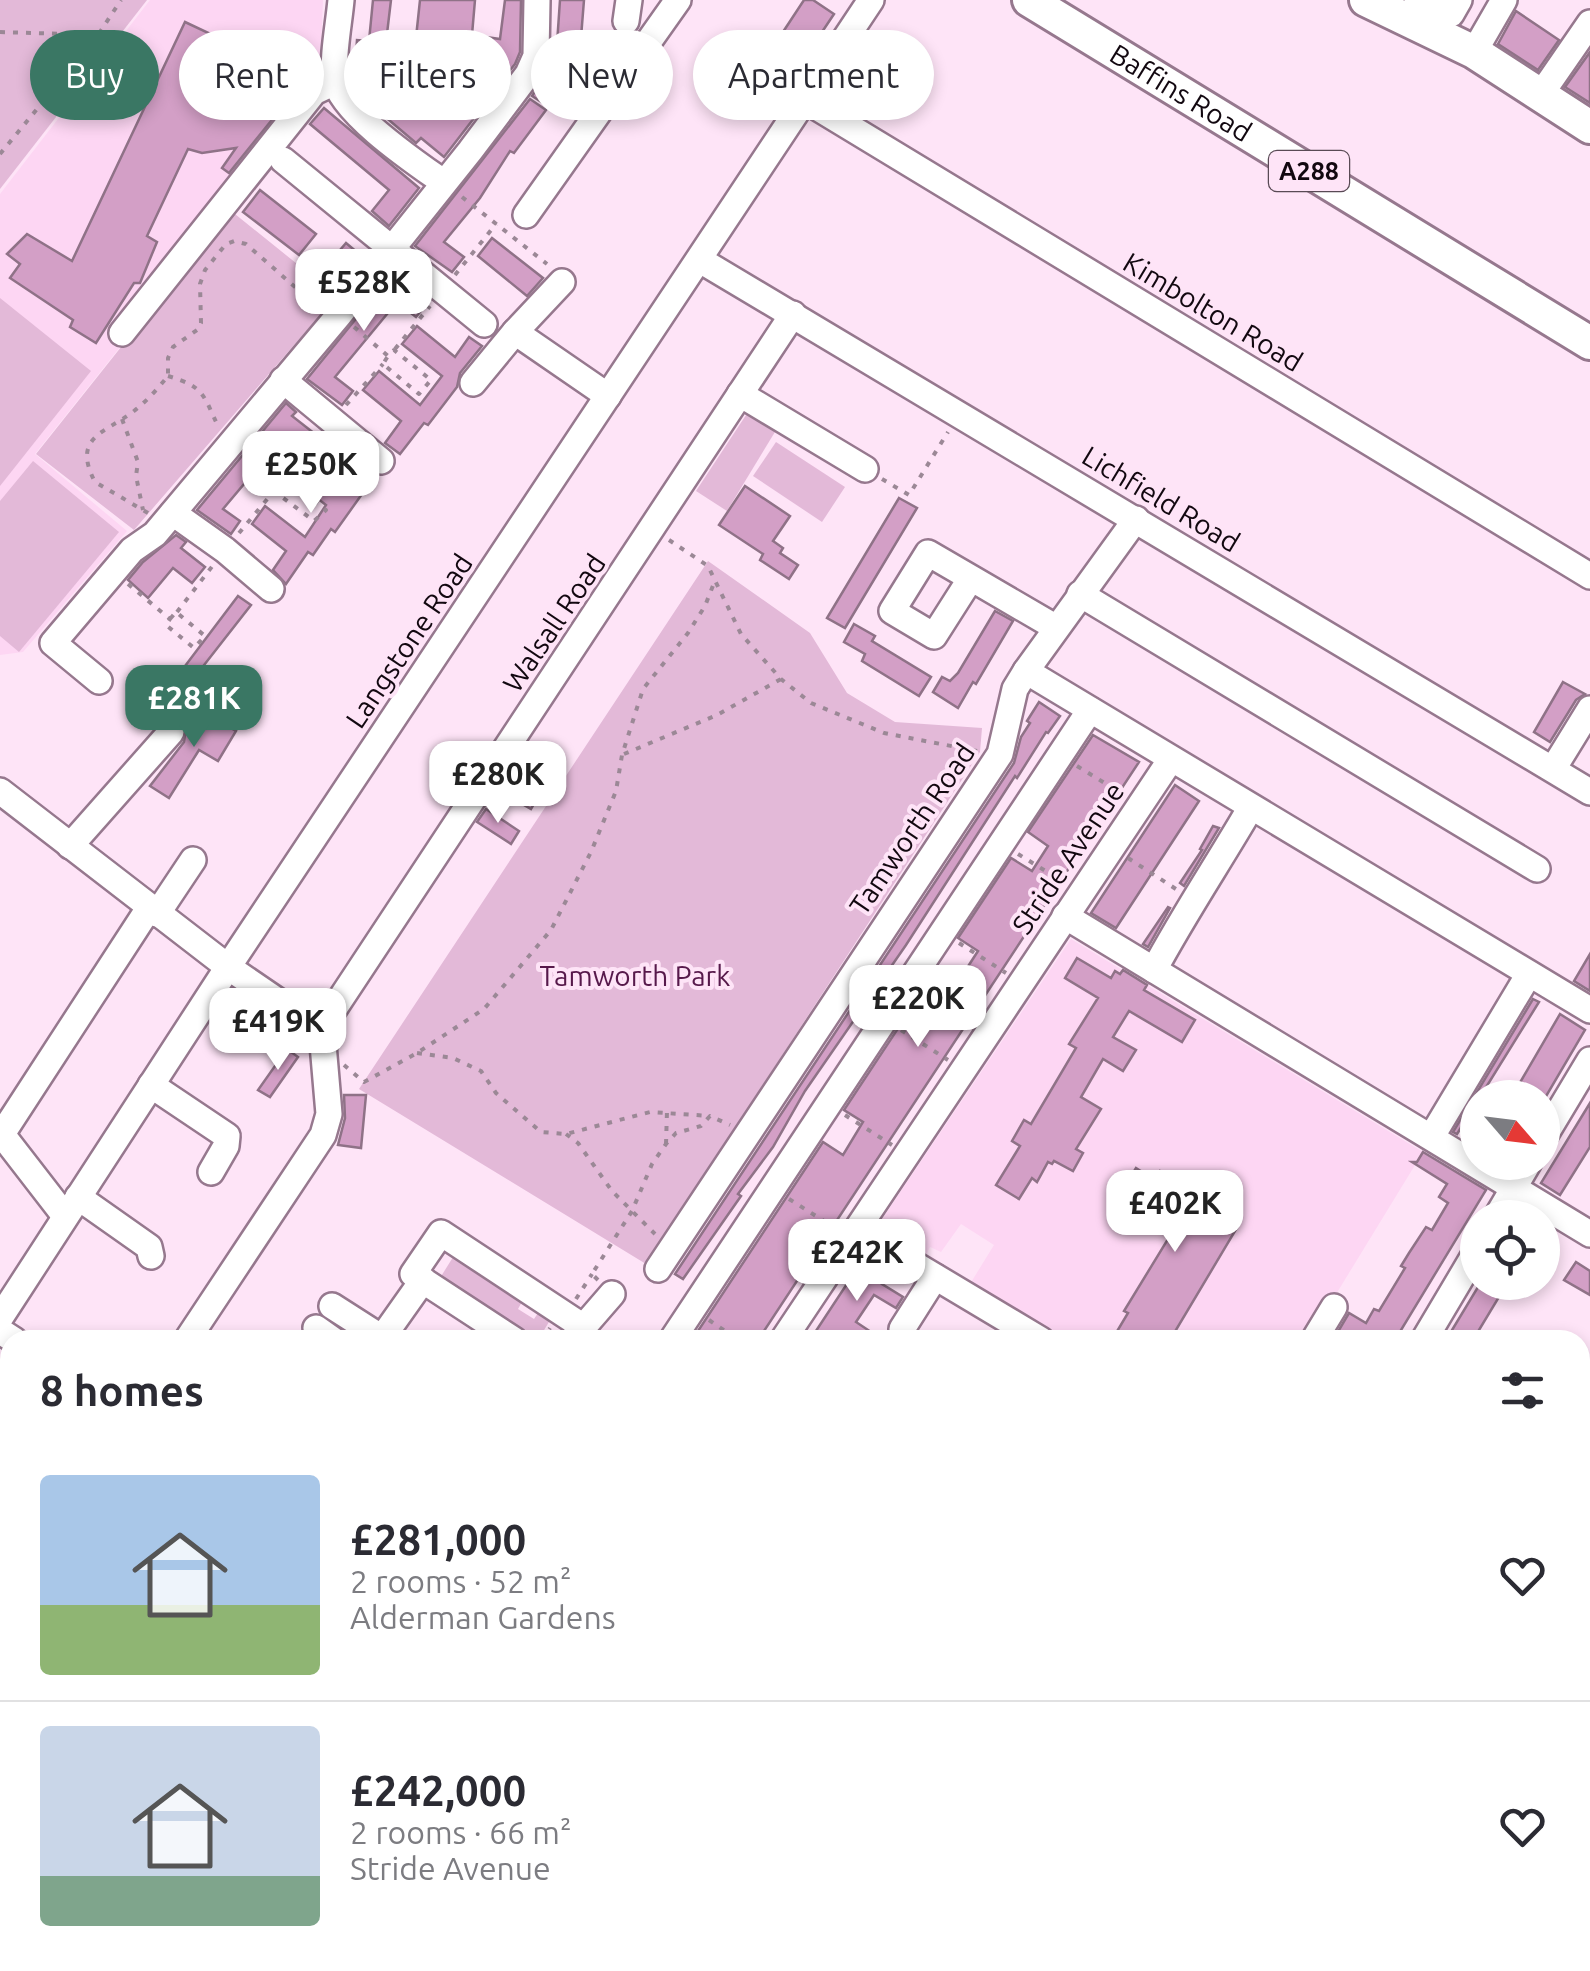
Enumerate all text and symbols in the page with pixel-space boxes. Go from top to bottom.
chip: Buy [30,30,159,120]
chip: Rent [179,30,324,120]
chip: Filters [344,30,511,120]
chip: New [531,30,673,120]
chip: Apartment [693,30,934,120]
street label: Baffins Road [1105,38,1257,147]
road number: A288 [1269,151,1349,191]
street label: Kimbolton Road [1118,246,1308,377]
pin: £528K [294,249,434,334]
text: £528K [317,263,411,299]
pin: £250K [241,431,381,516]
street label: Lichfield Road [1077,440,1245,558]
text: £250K [264,445,358,481]
street label: Langstone Road [339,548,478,733]
street label: Walsall Road [496,548,611,697]
pin: £281K [124,665,264,750]
text: £281K [147,679,241,715]
street label: Tamworth Road [843,737,980,920]
pin: £280K [428,741,568,826]
text: £280K [451,755,545,791]
street label: Stride Avenue [1006,776,1130,939]
park label: Tamworth Park [540,960,730,991]
pin: £220K [848,965,988,1050]
text: £220K [871,979,965,1015]
pin: £419K [208,988,348,1073]
text: £419K [231,1002,325,1038]
north arrow [1460,1080,1560,1180]
map controls [1460,1080,1560,1300]
pin: £402K [1105,1170,1245,1255]
text: £402K [1128,1184,1222,1220]
button: locate [1460,1200,1560,1300]
pin: £242K [787,1219,927,1304]
text: £242K [810,1233,904,1269]
icon: filters [1495,1363,1550,1418]
text: 8 homes [40,1367,204,1414]
icon: home [120,1515,240,1635]
text: £281,000 [350,1516,526,1563]
icon: heart [1495,1548,1550,1603]
text: 2 rooms · 52 m² [350,1563,571,1599]
text: Alderman Gardens [350,1599,616,1635]
icon: home [120,1766,240,1886]
text: £242,000 [350,1767,526,1814]
icon: heart [1495,1799,1550,1854]
text: 2 rooms · 66 m² [350,1814,571,1850]
text: Stride Avenue [350,1850,551,1886]

